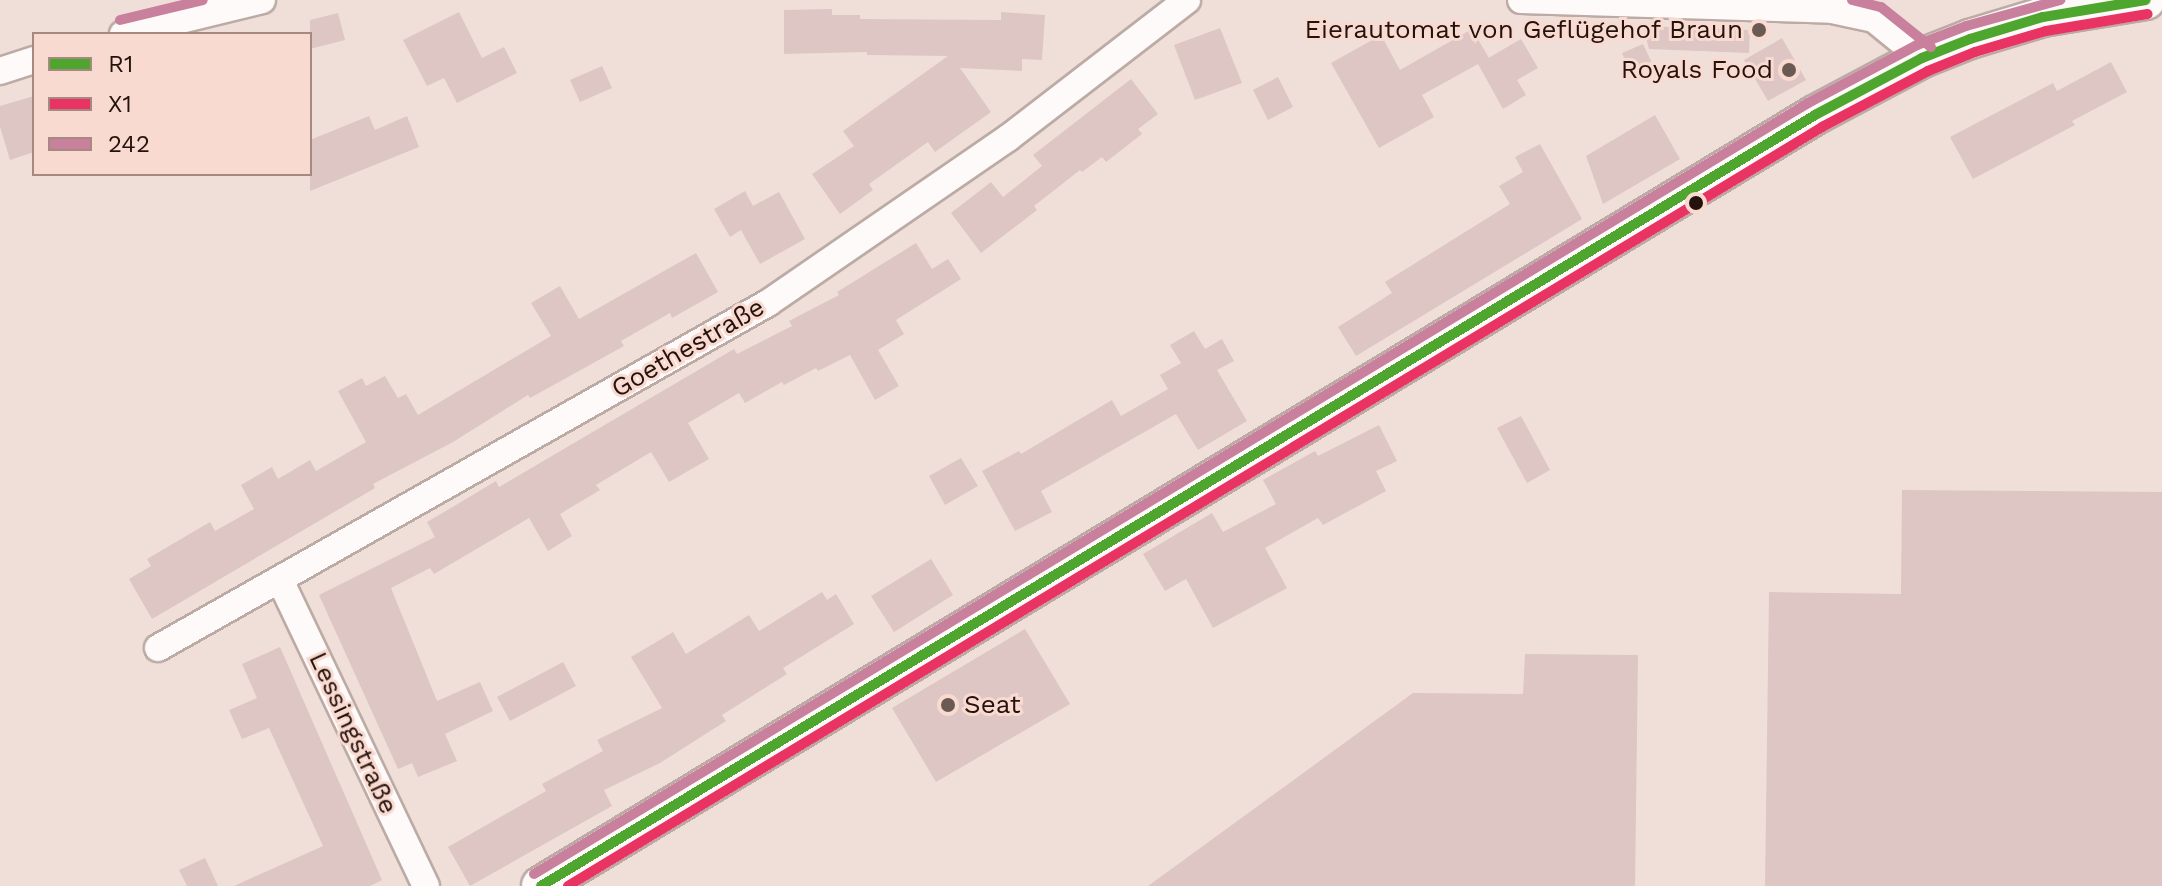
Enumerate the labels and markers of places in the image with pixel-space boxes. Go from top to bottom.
place label: Eierautomat von Geflügehof Braun [1303,14,1743,46]
marker: Eierautomat von Geflügehof Braun [1750,21,1768,39]
place label: Royals Food [1621,54,1773,86]
marker: Royals Food [1780,61,1798,79]
unlabelled marker [1688,195,1704,211]
place label: Seat [964,689,1021,721]
marker: Seat [939,696,957,714]

